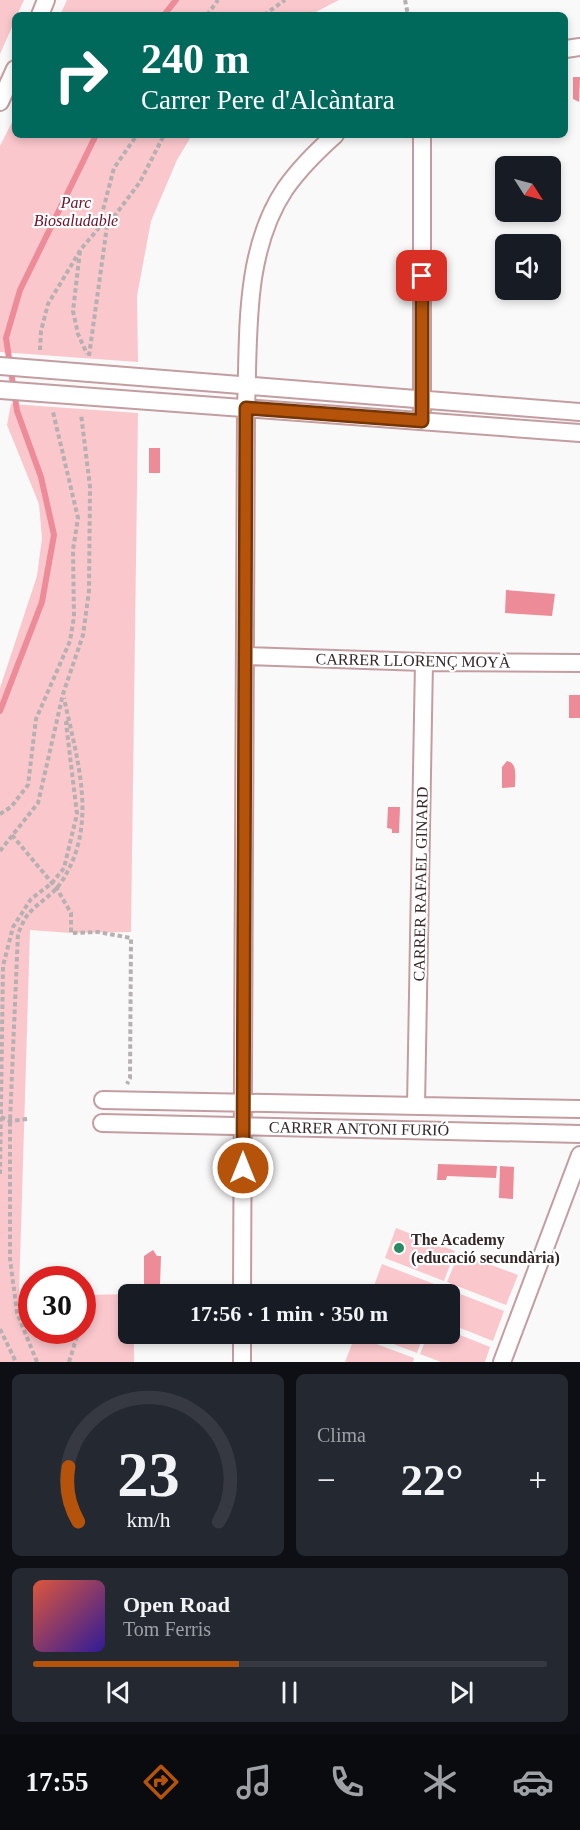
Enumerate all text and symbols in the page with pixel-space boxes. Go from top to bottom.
icon: right [42,36,120,114]
text: 240 m [141,36,250,82]
text: Carrer Pere d'Alcàntara [141,85,395,115]
north arrow [495,156,561,222]
map controls [495,156,561,300]
park label: Parc Biosaludable [34,194,118,229]
button: sound [495,234,561,300]
pin [396,250,447,301]
icon: arrive [405,259,438,292]
street label: CARRER LLORENÇ MOYÀ [315,649,511,672]
street label: CARRER RAFAEL GINARD [410,787,431,981]
street label: CARRER ANTONI FURIÓ [269,1117,449,1139]
position arrow [211,1136,275,1200]
place label: The Academy (educació secundària) [411,1231,560,1267]
marker: The Academy (educació secundària) [392,1241,406,1255]
speed limit sign: 30 [18,1266,96,1344]
text: 17:56 · 1 min · 350 m [190,1301,388,1326]
text: Clima [317,1424,366,1446]
text: 23 [117,1440,179,1509]
text: 22° [401,1455,464,1505]
text: − [317,1462,336,1498]
text: + [528,1462,547,1498]
text: km/h [126,1508,170,1532]
text: Open Road [123,1592,230,1617]
text: Tom Ferris [123,1618,211,1640]
icon: previous [102,1676,135,1709]
icon: pause [273,1676,306,1709]
icon: next [445,1676,478,1709]
icon: directions [140,1761,182,1803]
icon: music [233,1761,275,1803]
icon: phone [326,1761,368,1803]
icon: climate [419,1761,461,1803]
icon: car [512,1761,554,1803]
text: 17:55 [26,1767,89,1797]

